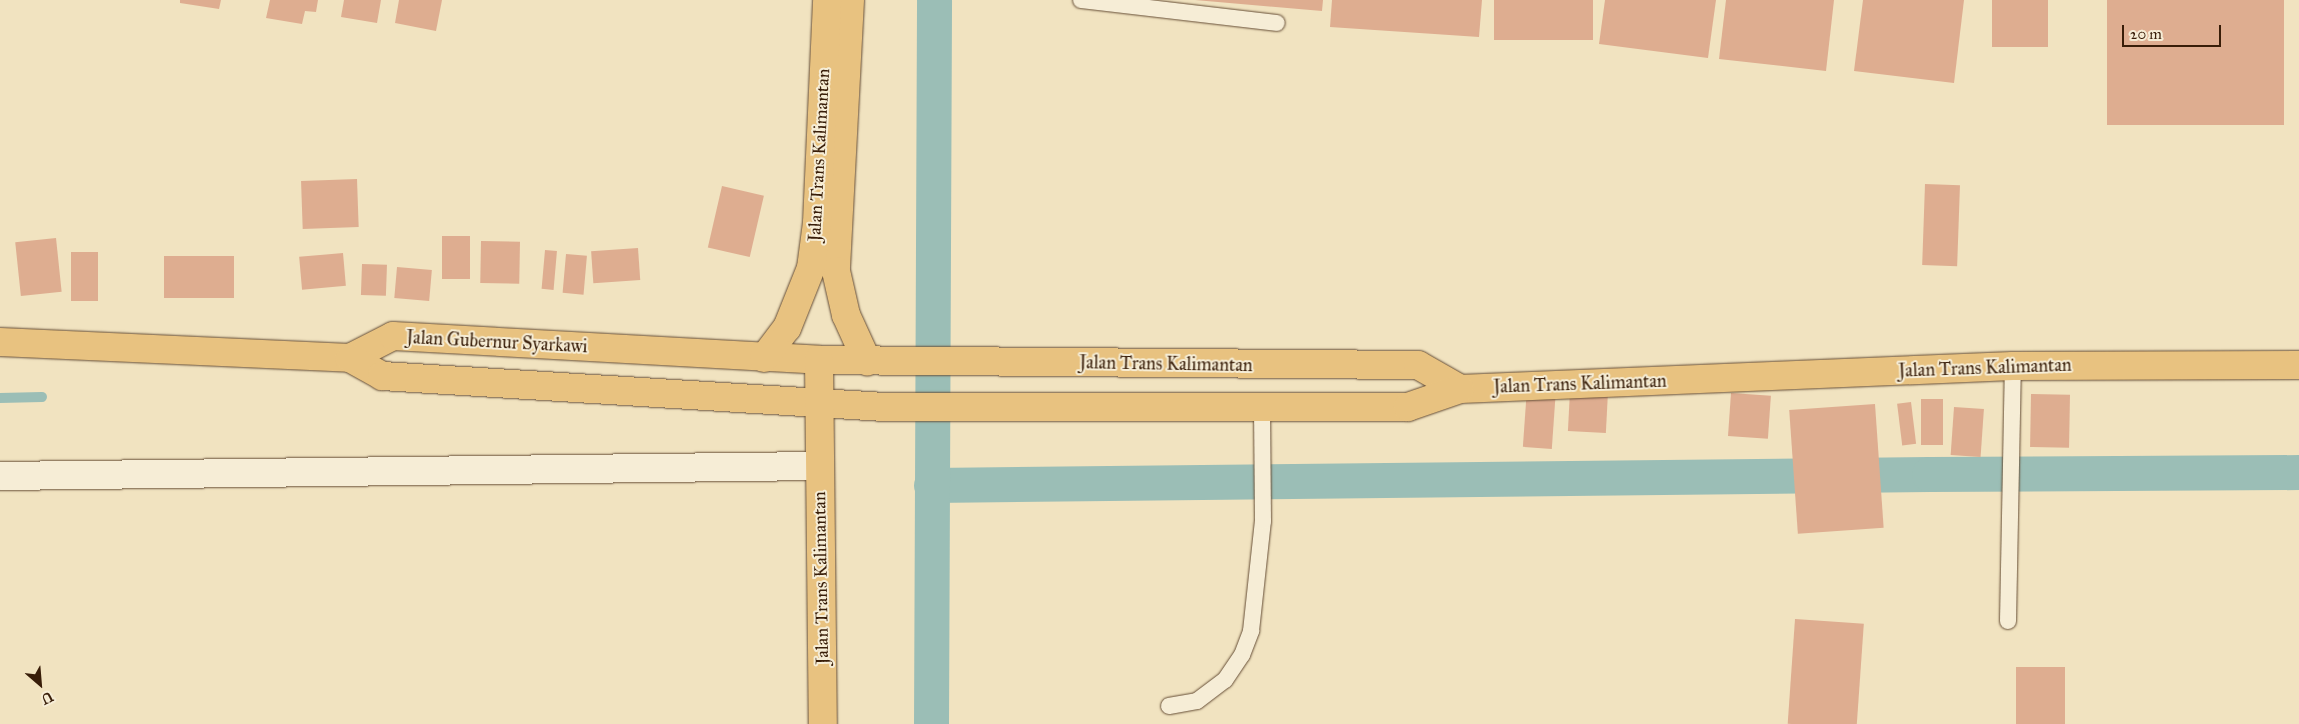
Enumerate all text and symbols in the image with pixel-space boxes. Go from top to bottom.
scale bar [2124,15,2223,47]
text: 20 m [2130,25,2162,43]
street label: Jalan Trans Kalimantan [804,68,834,242]
street label: Jalan Gubernur Syarkawi [406,326,588,358]
street label: Jalan Trans Kalimantan [1079,352,1253,376]
street label: Jalan Trans Kalimantan [1898,354,2072,382]
street label: Jalan Trans Kalimantan [1493,370,1667,398]
street label: Jalan Trans Kalimantan [809,491,833,665]
north arrow [15,659,65,709]
text: U [38,688,56,708]

